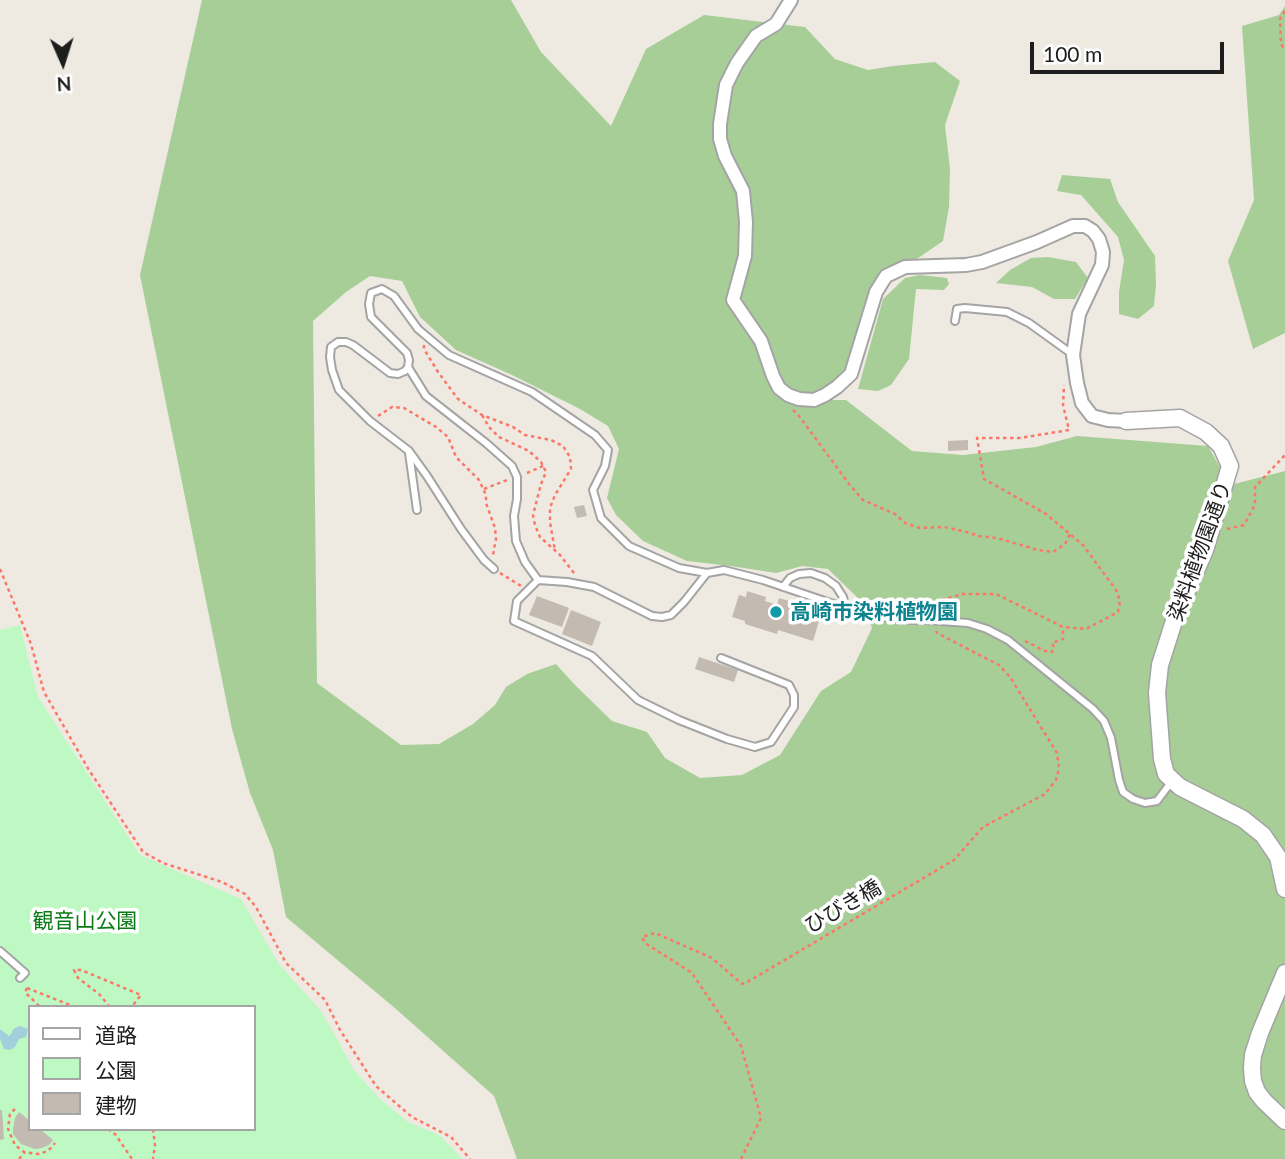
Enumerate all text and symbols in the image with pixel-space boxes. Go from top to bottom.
north arrow [28,28,98,98]
scale bar [1033,28,1227,72]
text: 100 m [1043,41,1102,66]
text: N [56,73,72,96]
street label: 染料植物園通り [1163,478,1237,624]
place label: 高崎市染料植物園 [790,599,958,625]
marker: 高崎市染料植物園 [768,604,784,620]
street label: ひびき橋 [800,875,886,939]
park label: 観音山公園 [33,908,137,934]
legend [28,1005,256,1131]
text: 道路 [95,1022,137,1047]
text: 公園 [95,1057,137,1082]
text: 建物 [95,1092,137,1117]

